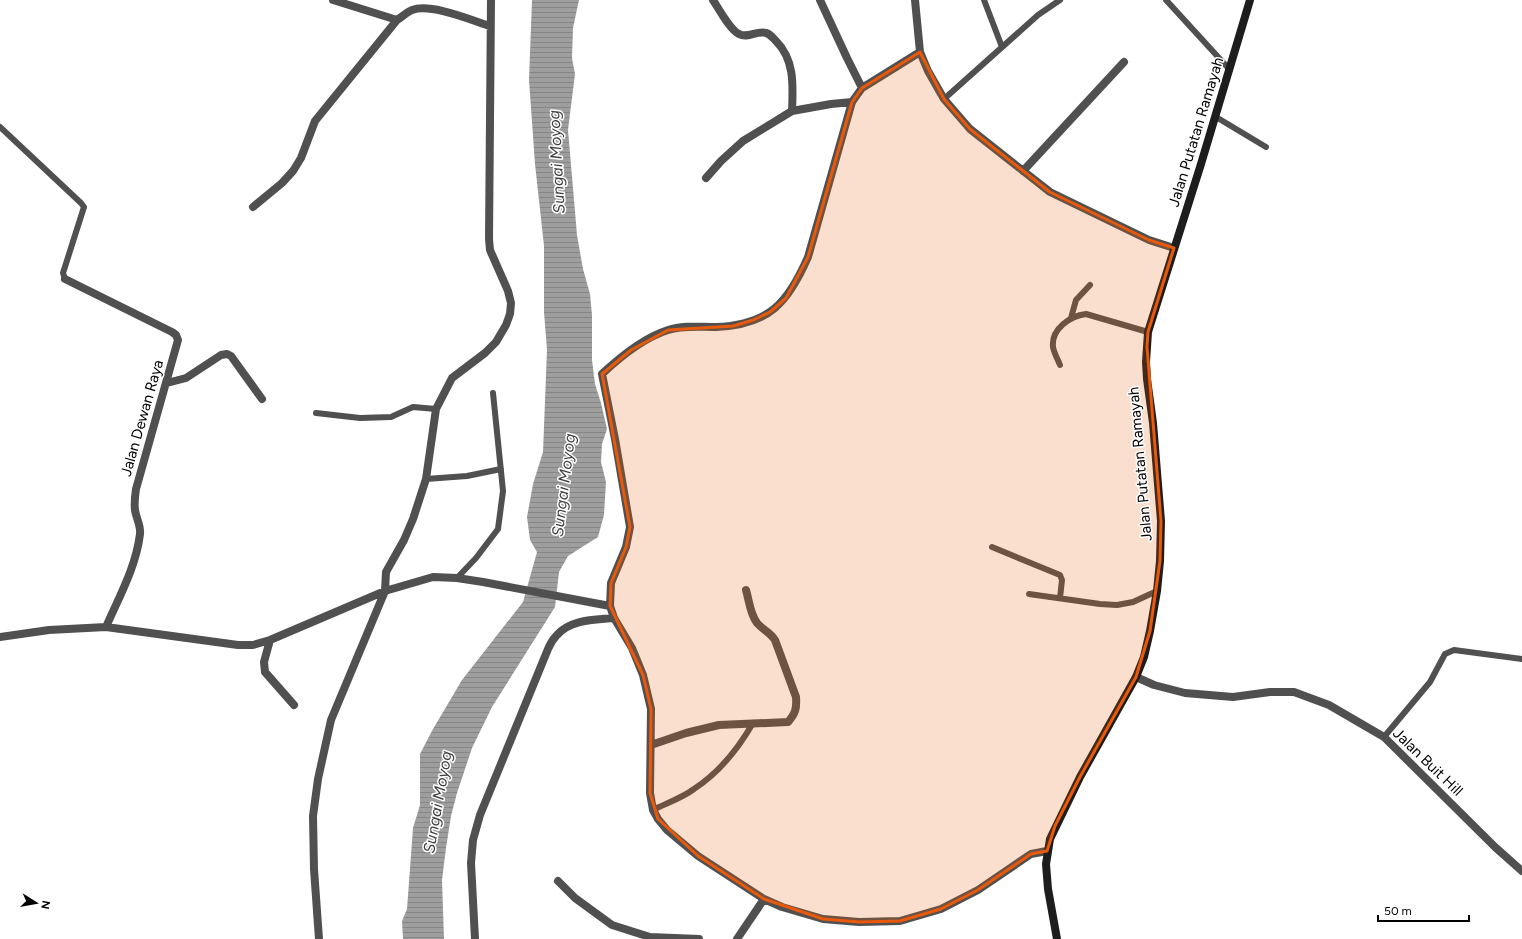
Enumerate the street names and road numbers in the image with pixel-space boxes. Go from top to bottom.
street label: Jalan Putatan Ramayah [1165,55,1227,209]
street label: Jalan Dewan Raya [117,358,167,478]
street label: Jalan Putatan Ramayah [1124,386,1156,542]
street label: Jalan Buit Hill [1389,724,1467,800]

